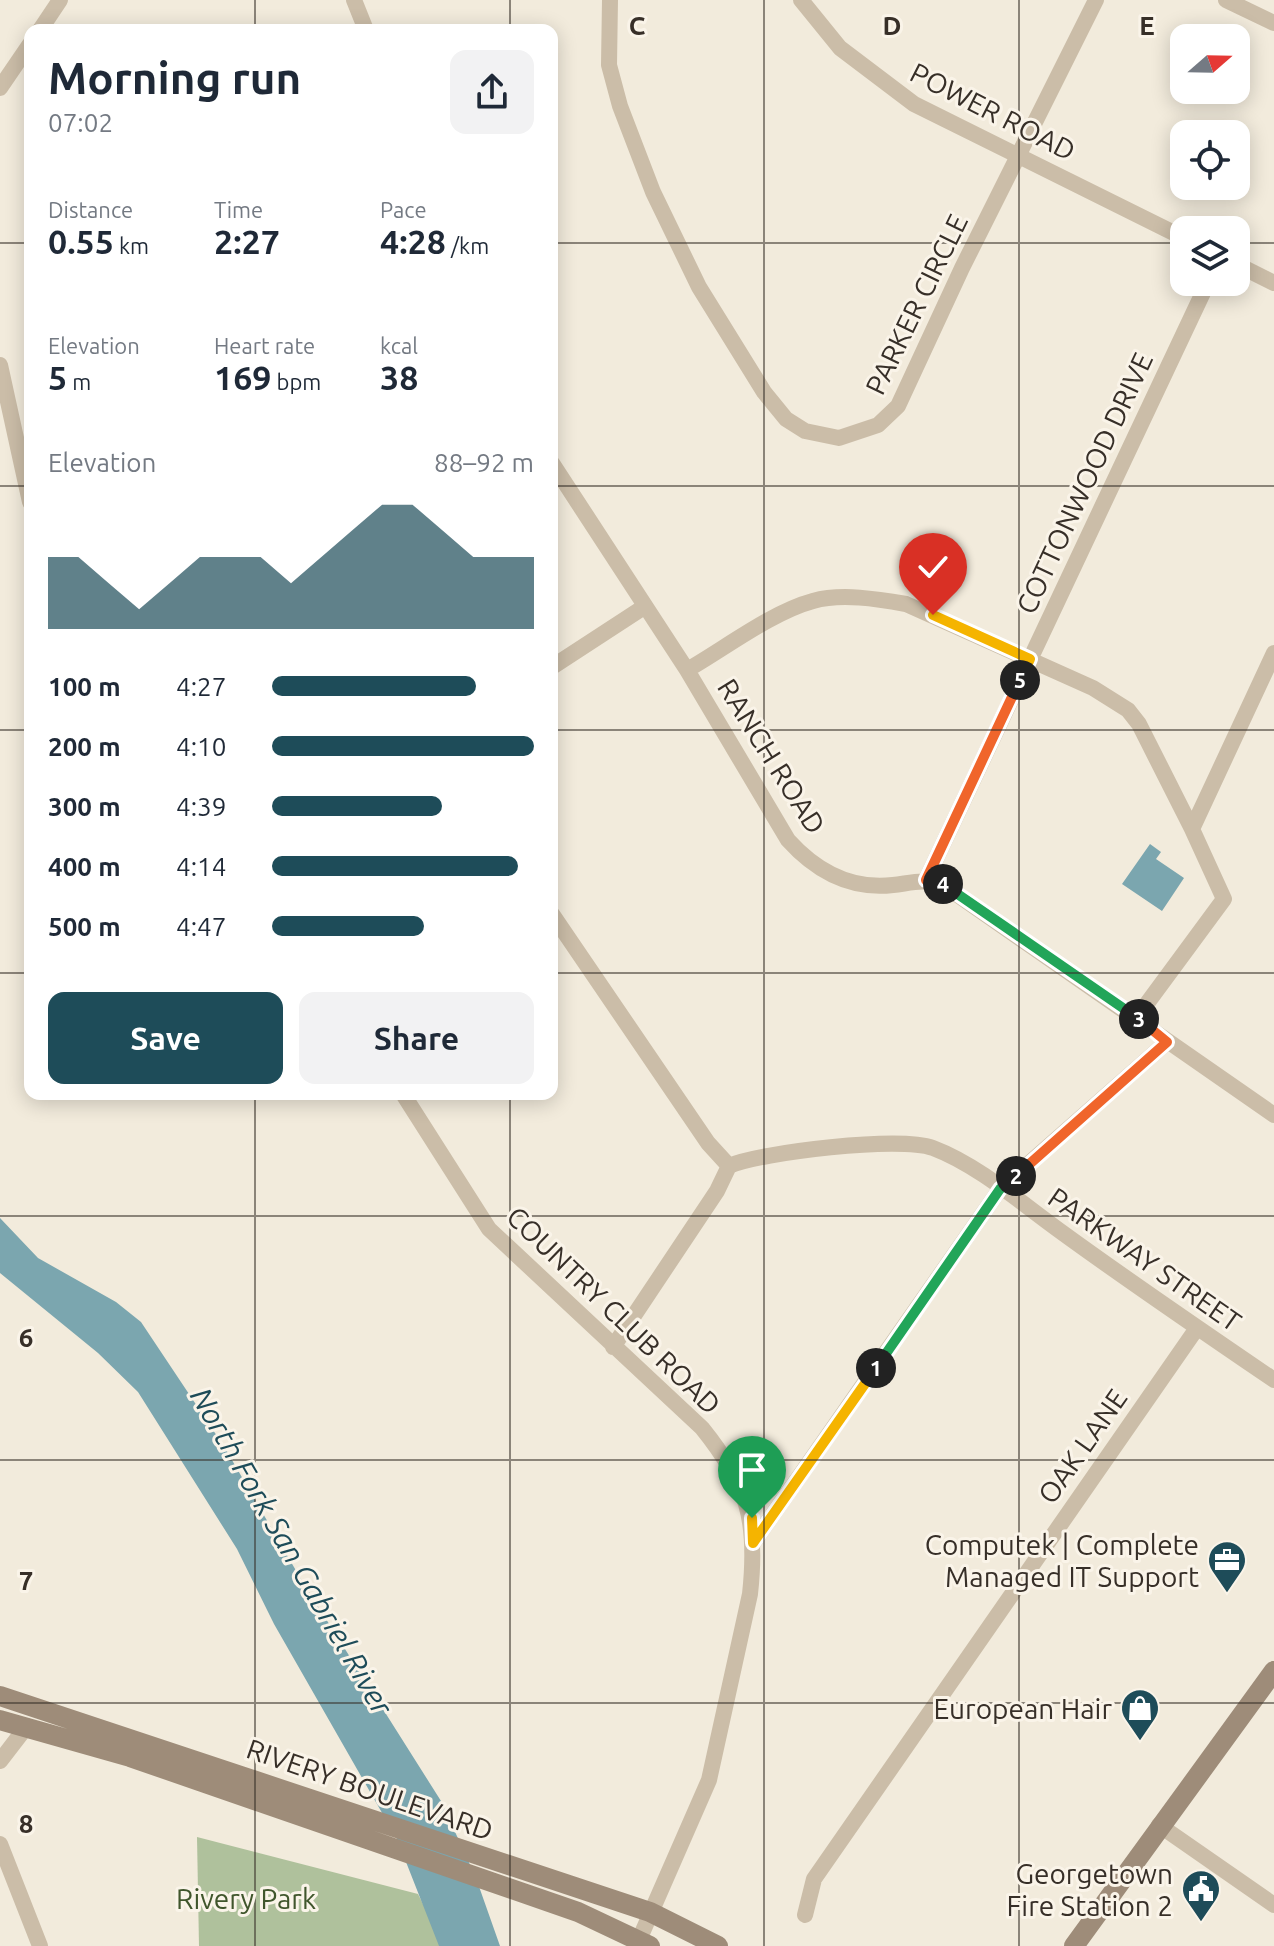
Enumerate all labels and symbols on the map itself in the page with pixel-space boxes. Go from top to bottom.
text: C [629,11,646,40]
text: D [883,11,901,40]
text: E [1139,11,1155,40]
north arrow [1170,24,1250,104]
street label: POWER ROAD [905,56,1081,166]
street label: PARKER CIRCLE [859,209,973,399]
street label: COTTONWOOD DRIVE [1010,348,1158,618]
pin [899,533,967,615]
pin: 5 [1000,660,1040,700]
street label: RANCH ROAD [712,673,832,839]
pin: 4 [923,864,963,904]
pin: 3 [1119,999,1159,1039]
pin: 2 [996,1156,1036,1196]
street label: PARKWAY STREET [1043,1181,1247,1337]
street label: COUNTRY CLUB ROAD [501,1200,727,1420]
text: 6 [19,1323,33,1352]
pin: 1 [856,1348,896,1388]
water label: North Fork San Gabriel River [184,1381,401,1722]
street label: OAK LANE [1031,1383,1133,1509]
pin [718,1436,786,1518]
place label: Computek | Complete Managed IT Support [925,1529,1199,1592]
office icon: Computek | Complete Managed IT Support [1206,1539,1248,1594]
text: 7 [19,1566,33,1595]
shop icon: European Hair [1119,1687,1161,1742]
place label: European Hair [934,1693,1112,1724]
street label: RIVERY BOULEVARD [243,1732,497,1846]
text: 8 [19,1809,33,1838]
place label: Georgetown Fire Station 2 [1007,1858,1173,1921]
public building icon: Georgetown Fire Station 2 [1180,1868,1222,1923]
park label: Rivery Park [176,1883,316,1914]

